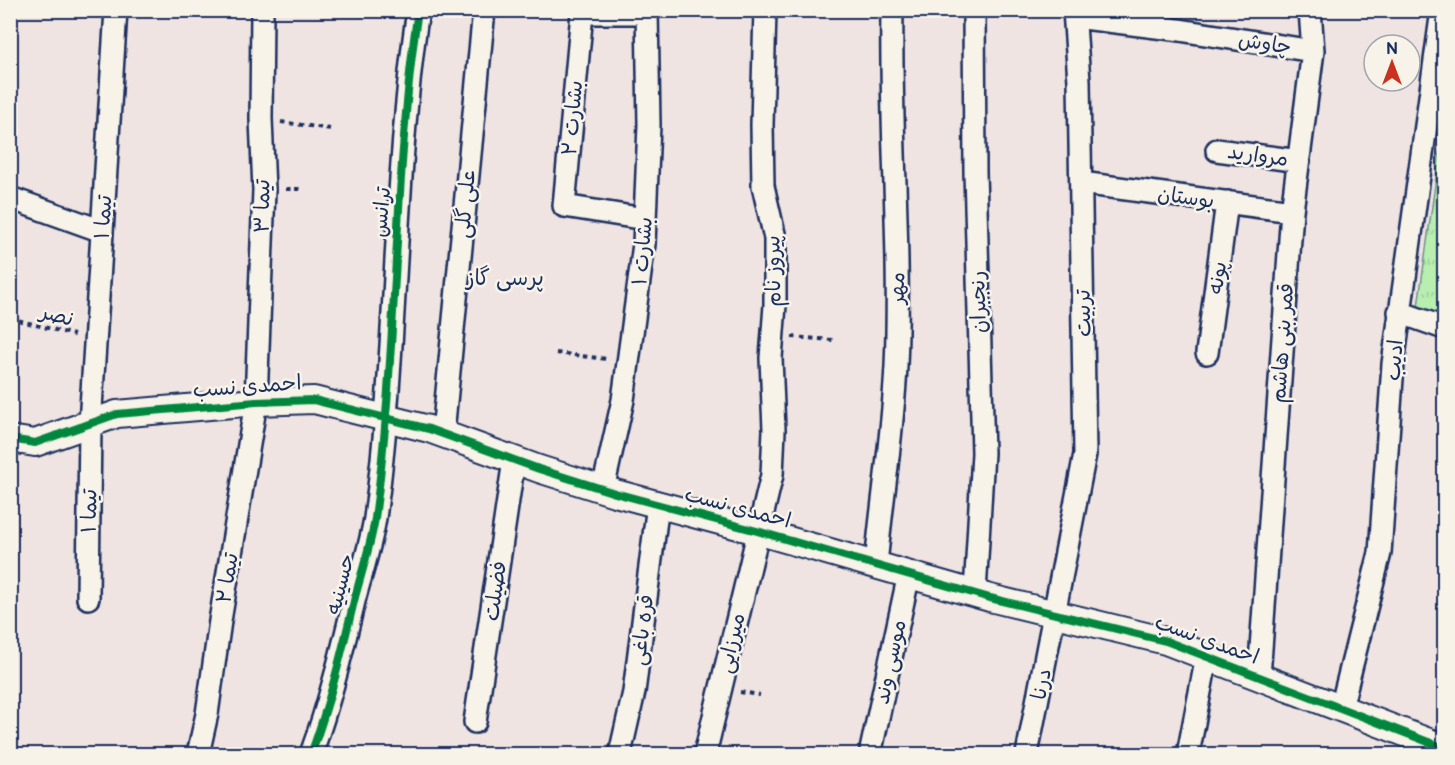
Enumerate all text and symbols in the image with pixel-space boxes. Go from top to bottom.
street label: چاوش [1237,27,1293,60]
north arrow [1362,33,1422,93]
text: N [1386,40,1398,59]
street label: بشارت ۲ [557,79,588,157]
street label: مروارید [1226,139,1290,172]
street label: علی گلی [450,169,482,239]
street label: تیما ۳ [250,178,275,233]
street label: بوستان [1156,181,1216,214]
street label: ترانس [367,185,396,238]
street label: تیما ۱ [89,193,118,240]
street label: بشارت ۱ [627,216,658,286]
street label: پیروز نام [760,235,790,307]
street label: پونه [1203,260,1232,296]
district label: پرسی گاز [464,265,544,292]
street label: رنجبران [965,270,992,334]
street label: مهر [885,272,910,306]
street label: قمر بنی هاشم [1266,282,1302,404]
street label: تربیت [1071,288,1096,337]
street label: نصر [36,299,76,332]
street label: ادیب [1380,338,1409,382]
street label: احمدی نسب [192,370,302,403]
street label: احمدی نسب [682,481,794,534]
street label: ۱ تیما [77,488,102,533]
street label: تیما ۲ [211,550,244,605]
street label: حسینیه [321,551,360,617]
street label: فضیلت [479,560,512,623]
street label: قره باغی [626,593,660,667]
street label: احمدی نسب [1151,609,1262,670]
street label: میرزایی [712,611,752,676]
street label: موسی وند [869,618,913,707]
street label: درنا [1026,666,1057,702]

